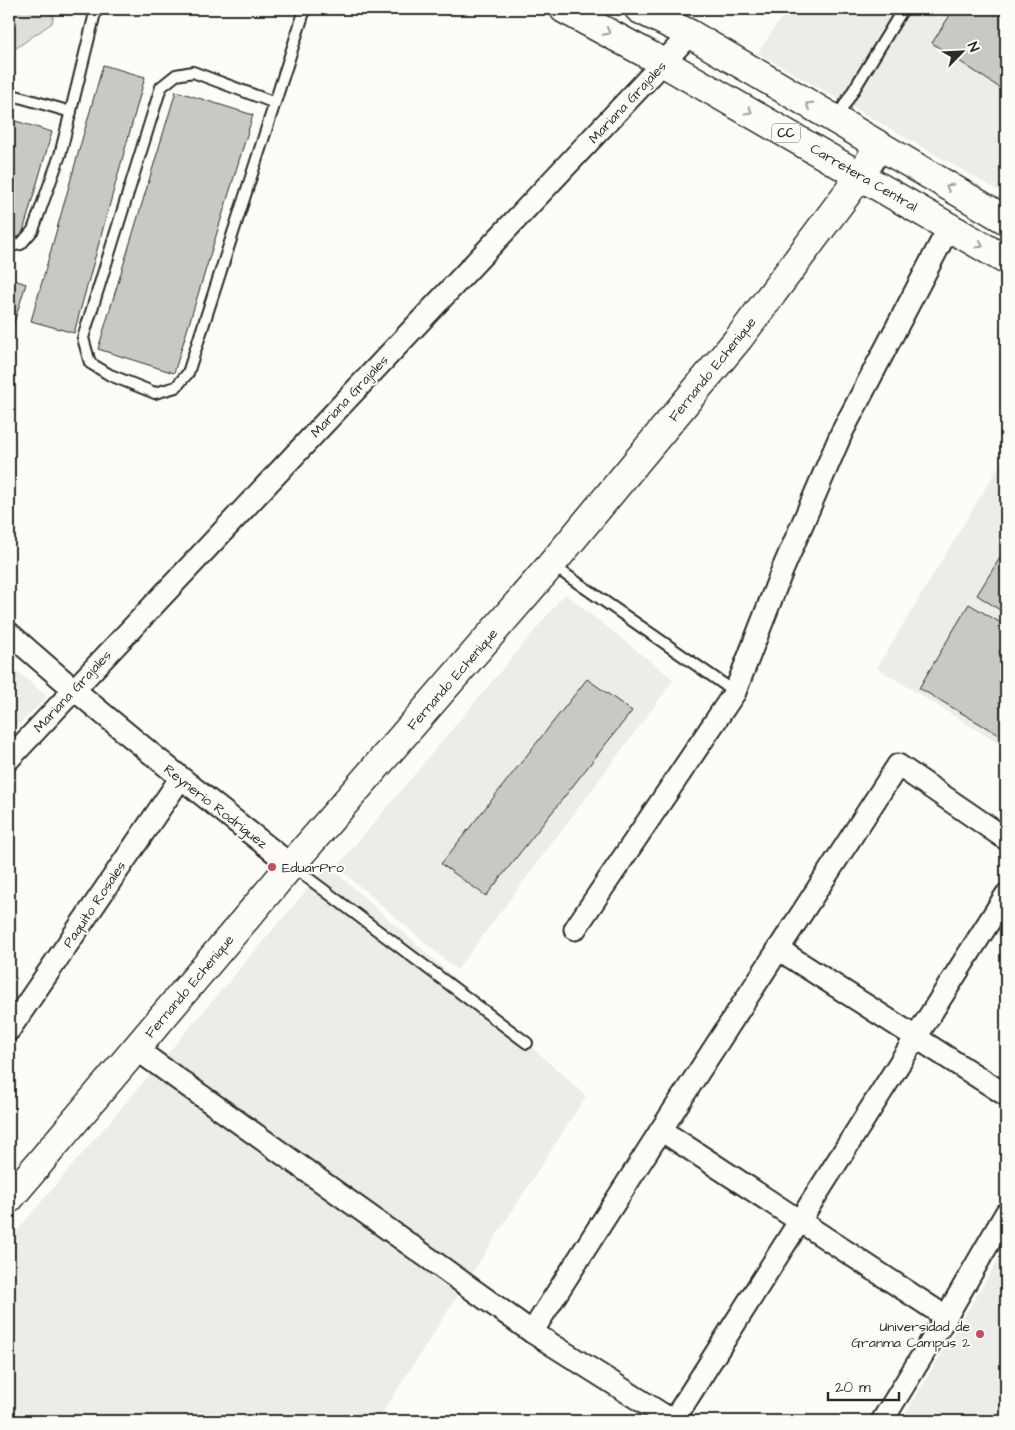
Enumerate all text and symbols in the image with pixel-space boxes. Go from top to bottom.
one-way arrow [602,26,611,36]
north arrow [938,28,988,78]
text: N [962,39,984,55]
street label: Mariana Grajales [584,57,671,148]
one-way arrow [805,101,814,111]
one-way arrow [743,105,752,115]
road number: CC [772,124,800,142]
street label: Carretera Central [806,139,921,217]
one-way arrow [945,183,954,193]
one-way arrow [975,239,984,249]
street label: Fernando Echenique [664,313,762,426]
street label: Mariana Grajales [306,351,393,442]
street label: Fernando Echenique [403,624,503,735]
street label: Mariana Grajales [29,646,116,737]
street label: Reynerio Rodríguez [159,760,272,854]
street label: Paquito Rosales [58,857,131,952]
place label: EduarPro [282,858,344,878]
marker: EduarPro [266,861,278,873]
street label: Fernando Echenique [141,930,239,1043]
place label: Universidad de Granma Campus 2 [851,1317,970,1353]
marker: Universidad de Granma Campus 2 [974,1328,986,1340]
scale bar [828,1370,899,1402]
text: 20 m [835,1377,871,1398]

